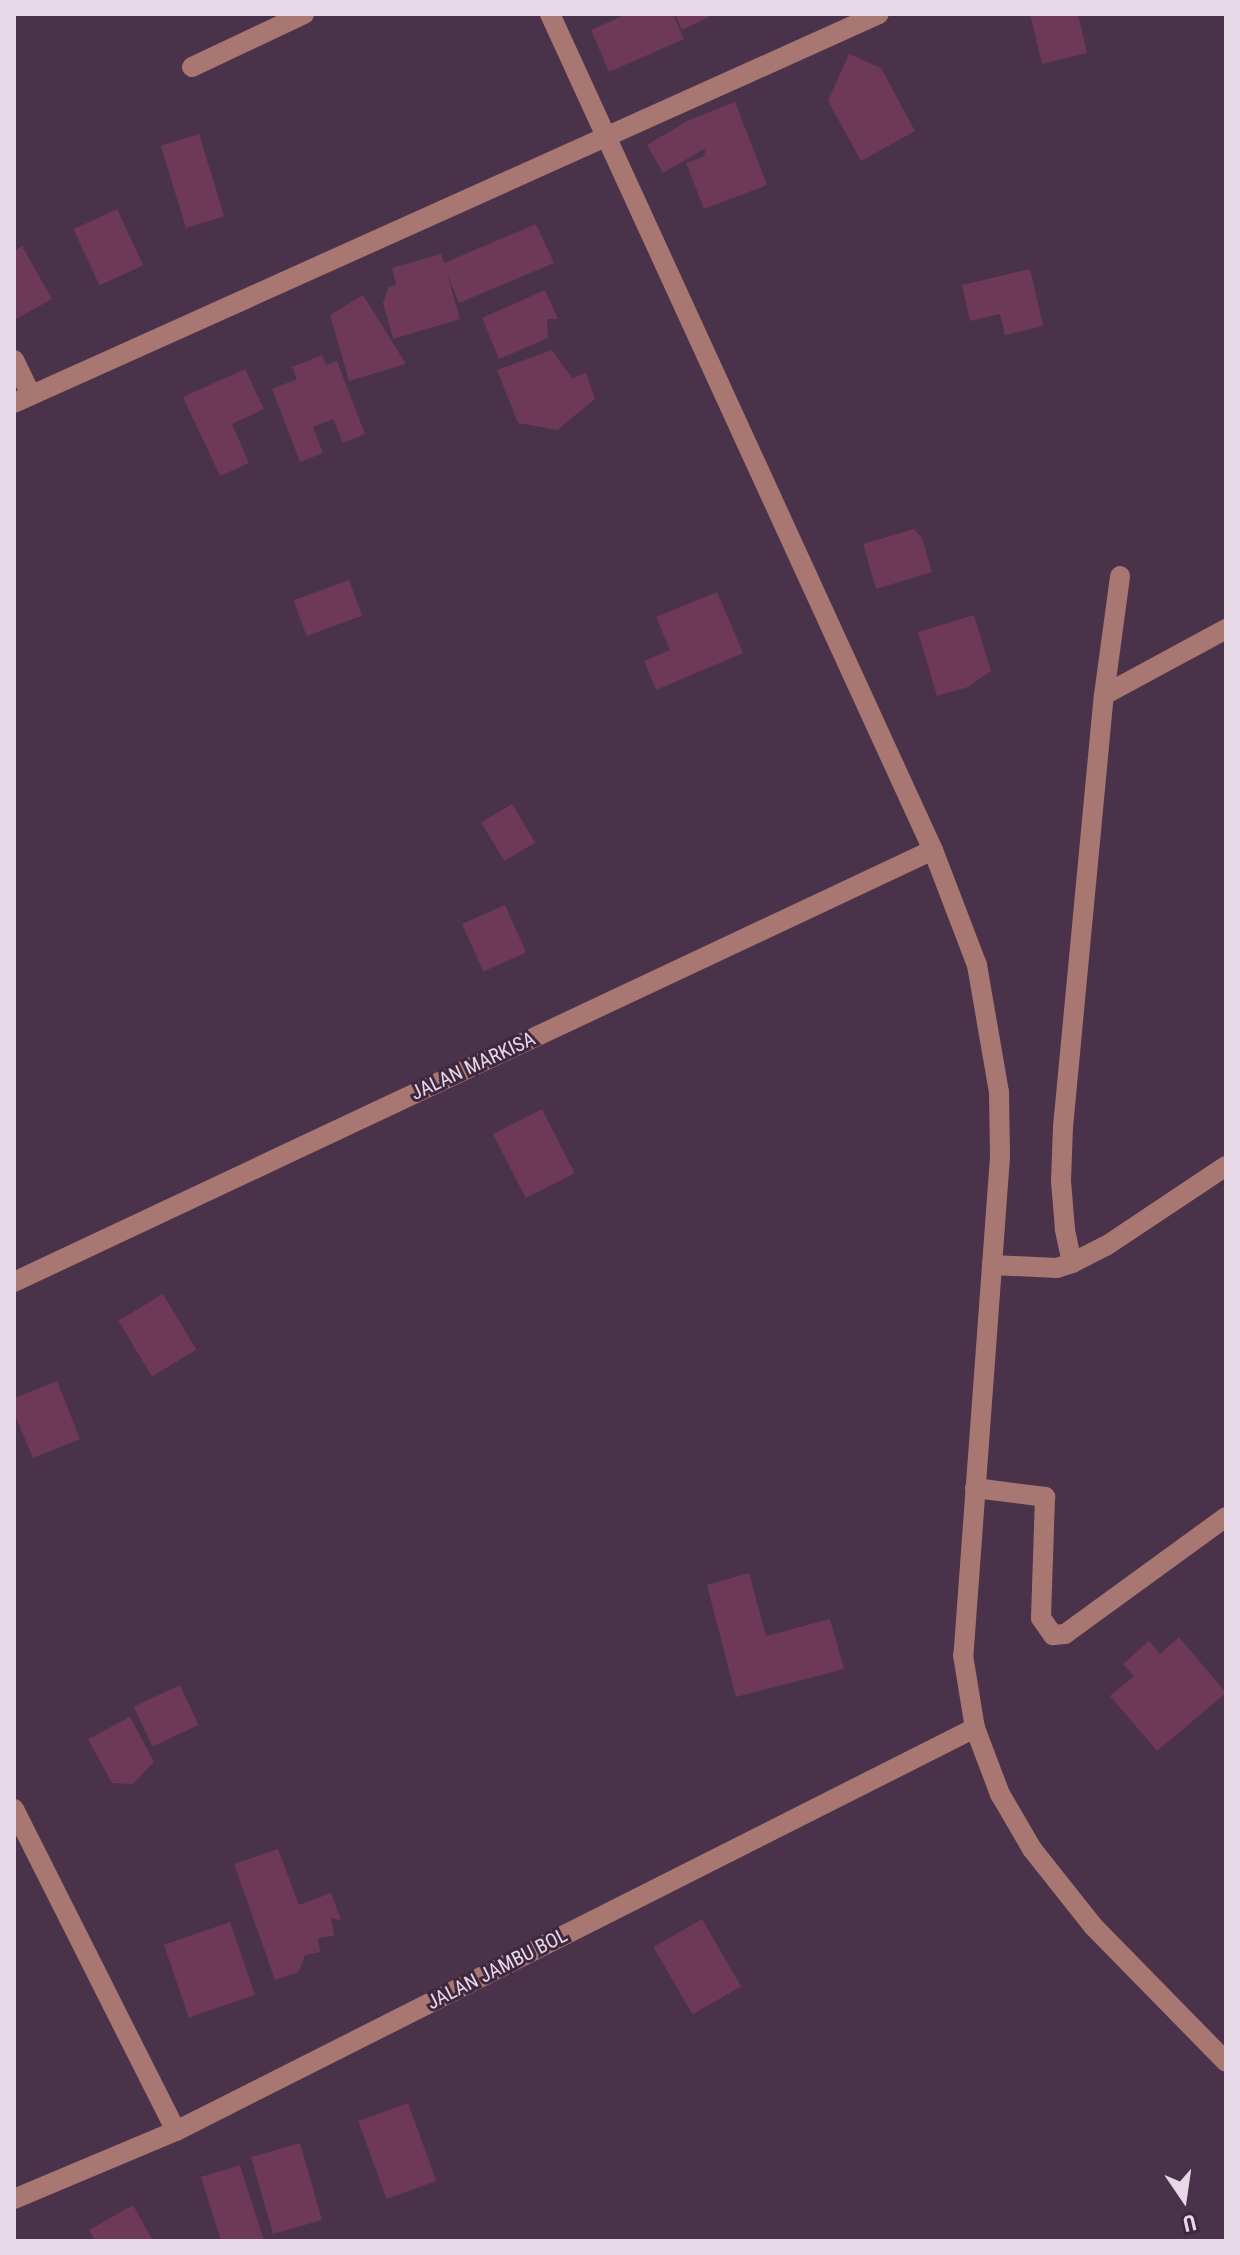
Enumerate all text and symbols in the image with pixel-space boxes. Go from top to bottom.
street label: JALAN MARKISA [407,1027,539,1105]
street label: JALAN JAMBU BOL [423,1923,571,2015]
north arrow [1144,2159,1224,2239]
text: U [1181,2209,1198,2236]

